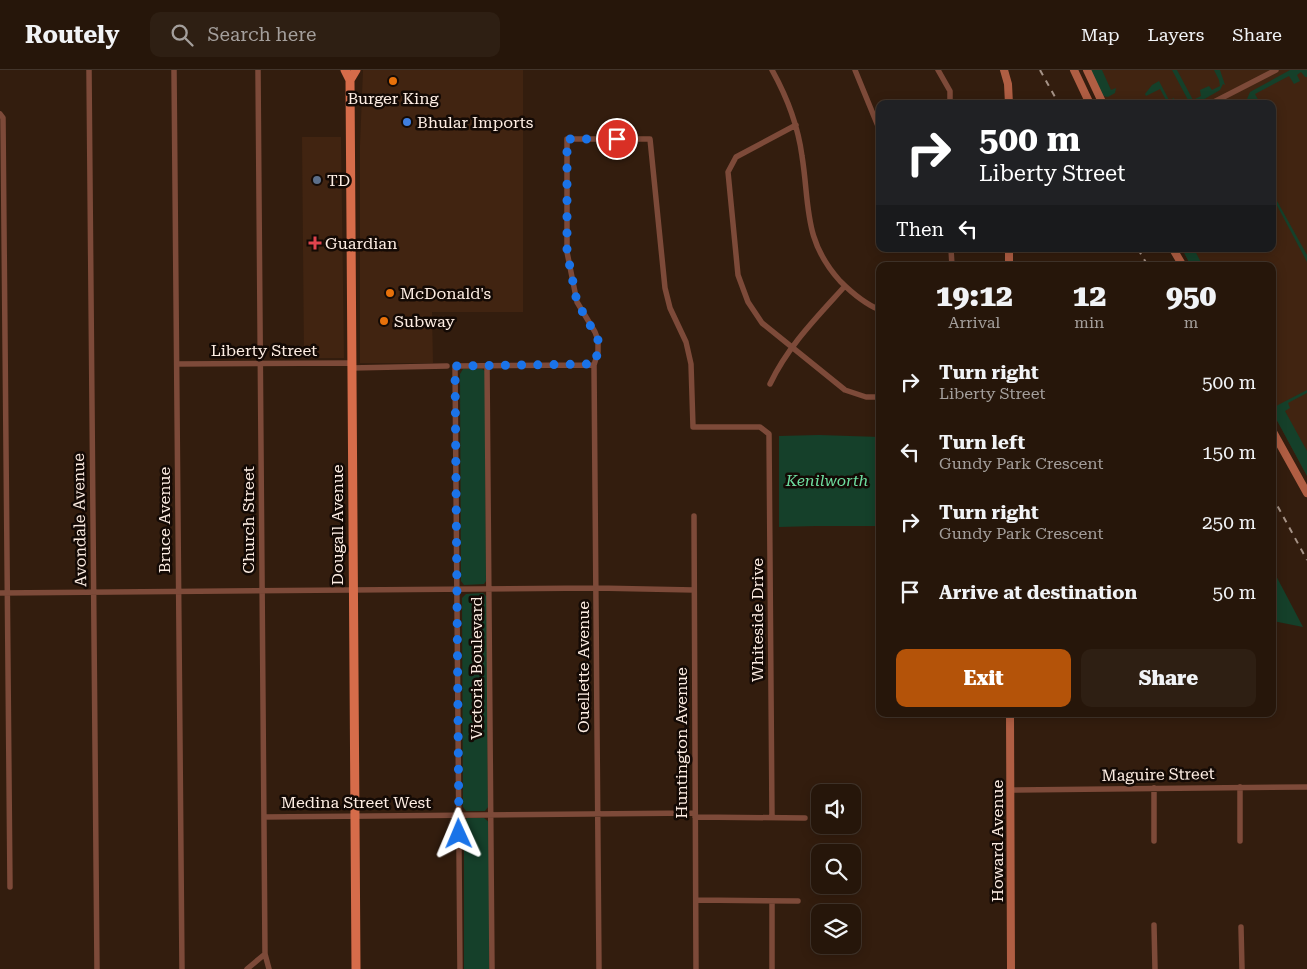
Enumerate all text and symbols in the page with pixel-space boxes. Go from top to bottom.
search box [150,12,500,57]
text: Routely [25,21,120,49]
icon: search [168,21,196,49]
text: Search here [208,23,316,46]
text: Map [1081,24,1120,45]
text: Layers [1148,24,1204,45]
text: Share [1232,24,1282,45]
marker: Burger King [387,75,399,87]
place label: Burger King [347,89,439,108]
place label: Bhular Imports [417,113,534,132]
marker: Bhular Imports [401,116,413,128]
pin [596,118,638,160]
text: 500 m [979,119,1080,160]
icon: right [896,120,961,185]
icon: arrive [603,125,631,153]
text: Liberty Street [979,161,1125,186]
place label: TD [327,171,350,190]
marker: TD [311,174,323,186]
icon: left [954,215,982,243]
text: Then [896,218,944,241]
place label: Guardian [325,234,397,253]
marker: Guardian [309,237,321,249]
text: 19:12 [936,278,1013,313]
text: 12 [1073,278,1106,313]
text: 950 [1166,278,1216,313]
place label: McDonald's [400,284,492,303]
marker: McDonald's [384,287,396,299]
place label: Subway [394,312,455,331]
text: Arrival [948,313,1000,332]
text: min [1074,313,1104,332]
text: m [1184,313,1198,332]
marker: Subway [378,315,390,327]
street label: Liberty Street [211,341,317,360]
text: Turn right [939,361,1039,384]
icon: right [896,368,924,396]
text: 500 m [1202,371,1256,394]
text: Liberty Street [939,384,1045,403]
text: Turn left [939,431,1025,454]
icon: left [896,438,924,466]
text: 150 m [1202,441,1256,464]
street label: Avondale Avenue [69,453,90,587]
text: Gundy Park Crescent [939,454,1104,473]
street label: Dougall Avenue [328,464,347,586]
street label: Church Street [239,466,258,574]
street label: Bruce Avenue [155,467,174,573]
park label: Kenilworth [785,471,869,490]
text: Turn right [939,501,1039,524]
icon: right [896,508,924,536]
text: 250 m [1202,511,1256,534]
text: Gundy Park Crescent [939,524,1104,543]
street label: Whiteside Drive [748,558,767,682]
icon: arrive [896,578,924,606]
text: Arrive at destination [939,581,1137,604]
text: 50 m [1213,581,1256,604]
street label: Victoria Boulevard [467,596,486,740]
street label: Ouellette Avenue [574,601,593,733]
button: Exit [896,649,1071,707]
button: Share [1081,649,1256,707]
street label: Huntington Avenue [672,667,691,819]
street label: Maguire Street [1101,764,1215,785]
street label: Howard Avenue [988,780,1007,902]
map controls [811,784,861,954]
button: sound [811,784,861,834]
street label: Medina Street West [281,793,431,812]
position arrow [432,807,484,859]
button: search [811,844,861,894]
button: layers [811,904,861,954]

